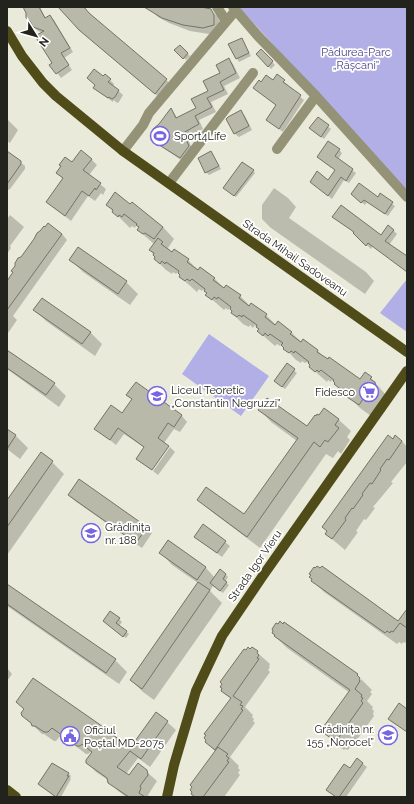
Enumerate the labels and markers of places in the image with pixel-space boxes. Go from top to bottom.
sports icon: Sport4Life [149,125,171,147]
place label: Sport4Life [174,130,227,143]
supermarket icon: Fidesco [358,381,380,403]
place label: Liceul Teoretic „Constantin Negruzzi” [171,384,280,410]
school or university icon: Liceul Teoretic „Constantin Negruzzi” [146,385,168,407]
place label: Fidesco [315,386,355,399]
place label: Grădinița nr. 188 [105,521,150,547]
school or university icon: Grădinița nr. 188 [80,522,102,544]
place label: Grădinița nr. 155 „Norocel” [307,723,374,749]
place label: Oficiul Poștal MD-2075 [84,724,164,750]
school or university icon: Grădinița nr. 155 „Norocel” [377,724,399,746]
public building icon: Oficiul Poștal MD-2075 [59,725,81,747]

